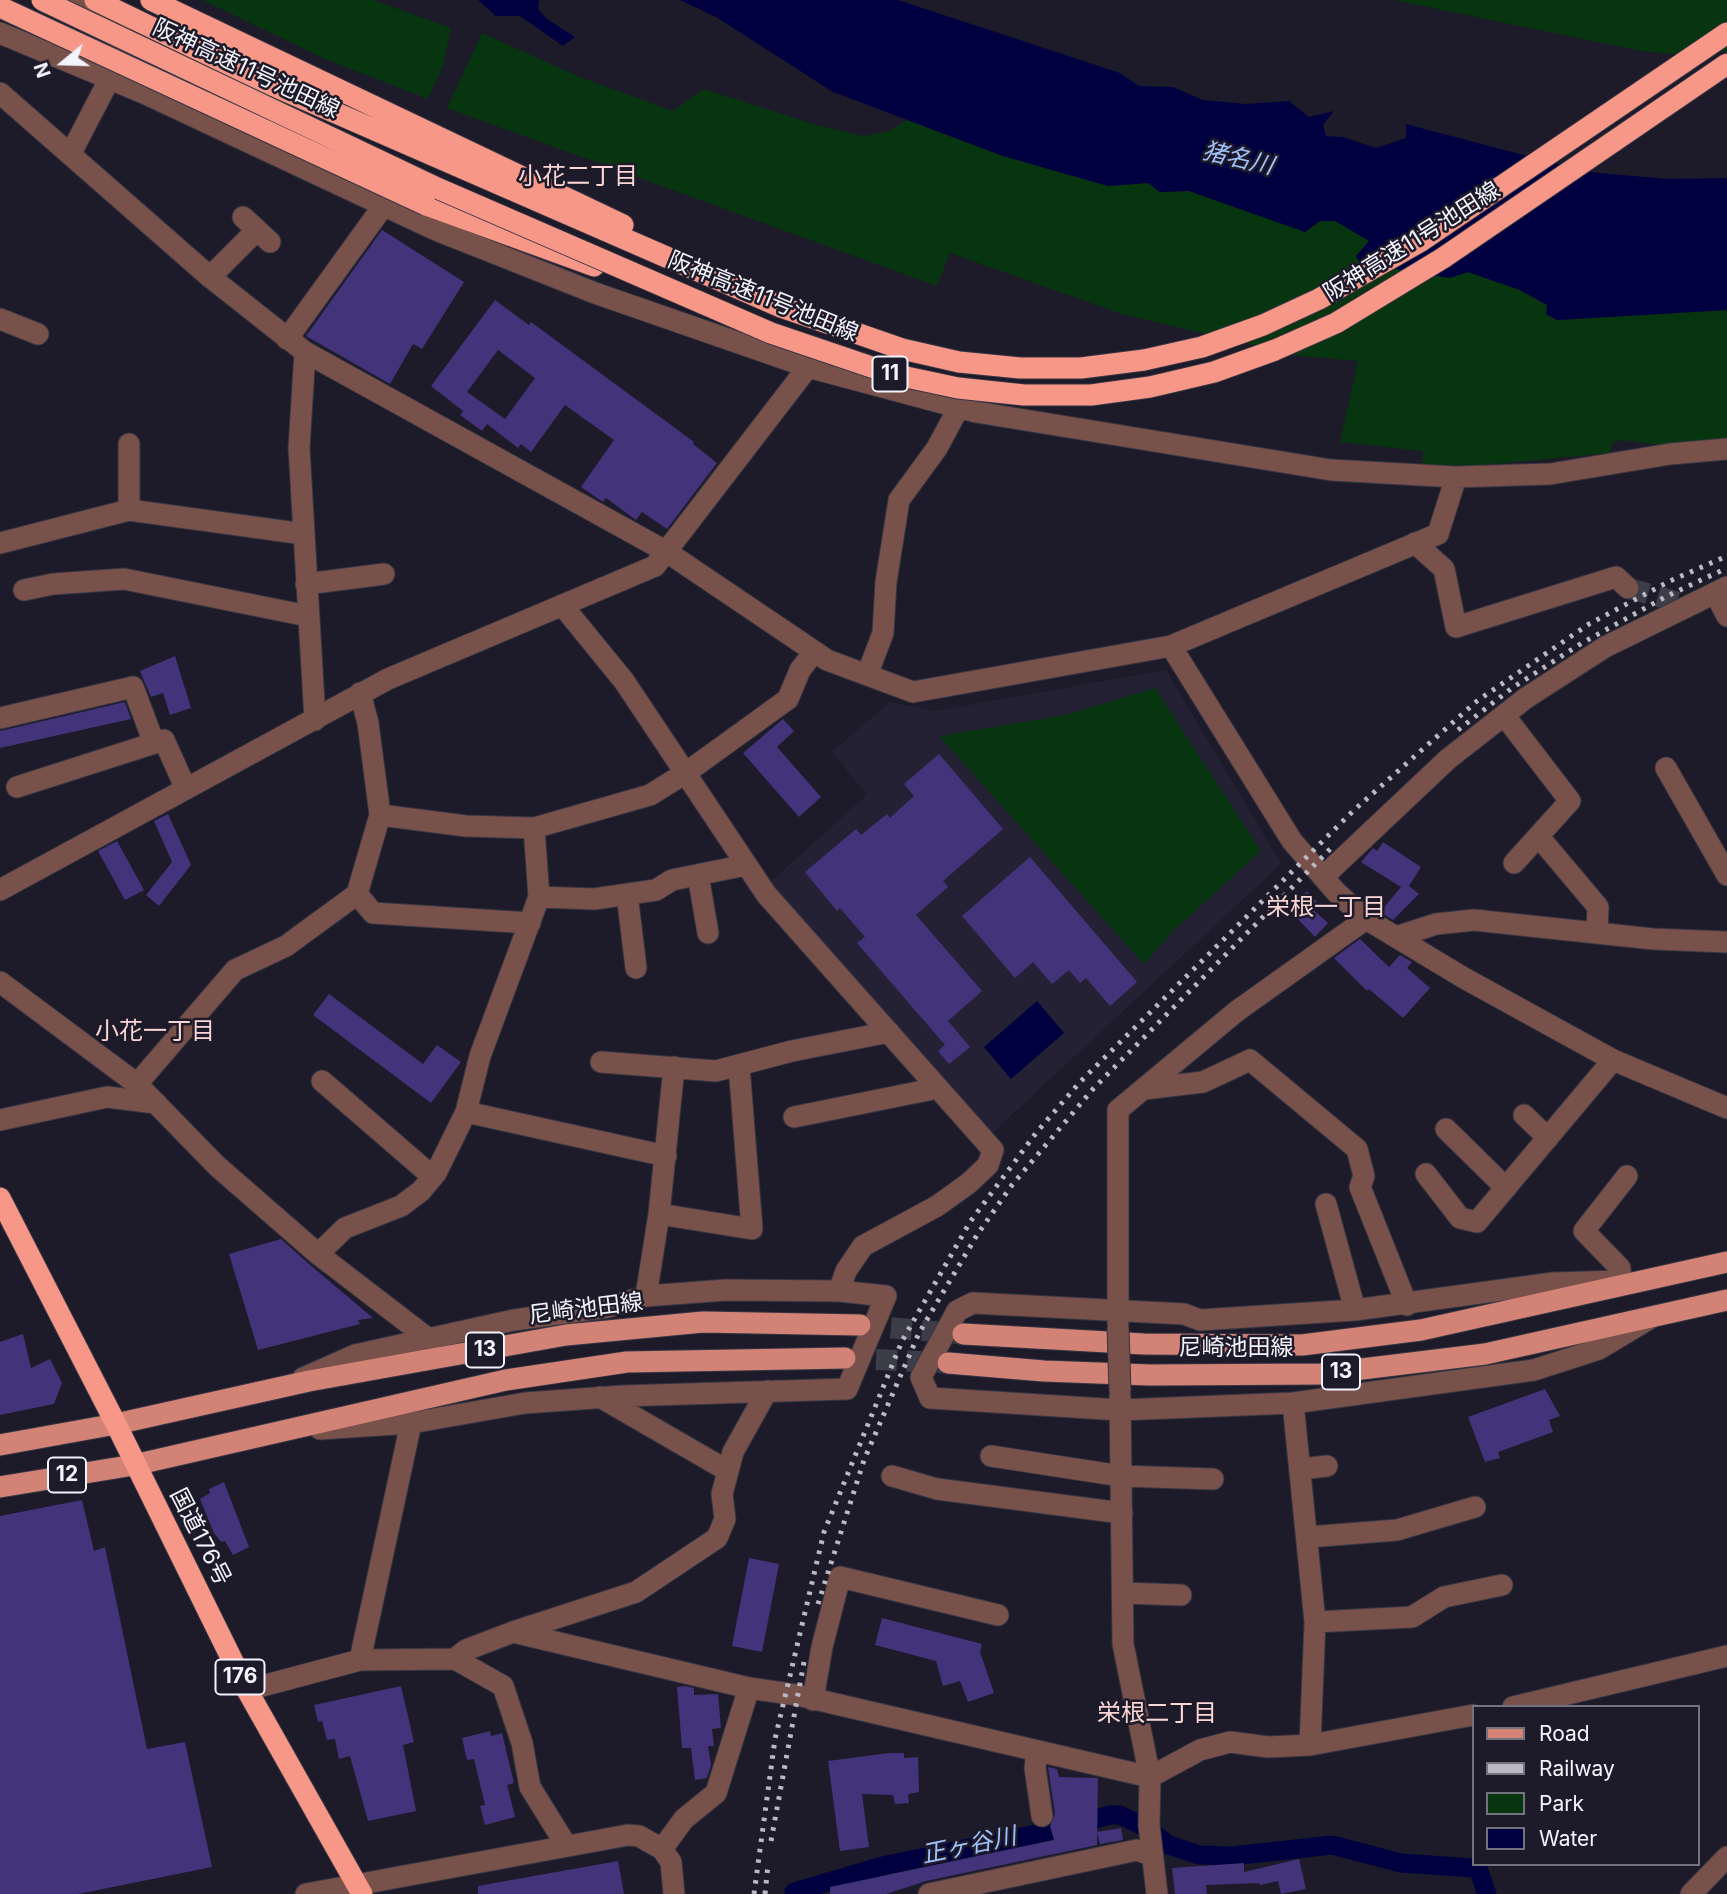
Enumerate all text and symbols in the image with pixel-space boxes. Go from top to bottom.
street label: 阪神高速11号池田線 [148,14,344,124]
north arrow [28,28,98,98]
text: N [29,59,56,81]
water label: 猪名川 [1200,137,1276,181]
district label: 小花二丁目 [518,163,638,191]
street label: 阪神高速11号池田線 [1319,177,1505,307]
street label: 阪神高速11号池田線 [664,246,862,348]
road number: 11 [872,356,908,392]
district label: 栄根一丁目 [1266,894,1386,922]
district label: 小花一丁目 [95,1018,215,1046]
street label: 尼崎池田線 [527,1288,645,1330]
road number: 13 [466,1332,504,1368]
street label: 尼崎池田線 [1179,1334,1293,1362]
road number: 13 [1322,1354,1360,1390]
road number: 12 [48,1458,86,1492]
street label: 国道176号 [164,1484,236,1590]
road number: 176 [216,1660,264,1694]
district label: 栄根二丁目 [1097,1700,1217,1728]
legend [1472,1705,1699,1866]
text: Road [1539,1721,1590,1746]
text: Railway [1539,1756,1615,1781]
text: Park [1539,1791,1584,1816]
water label: 正ヶ谷川 [919,1822,1019,1870]
text: Water [1539,1826,1597,1851]

